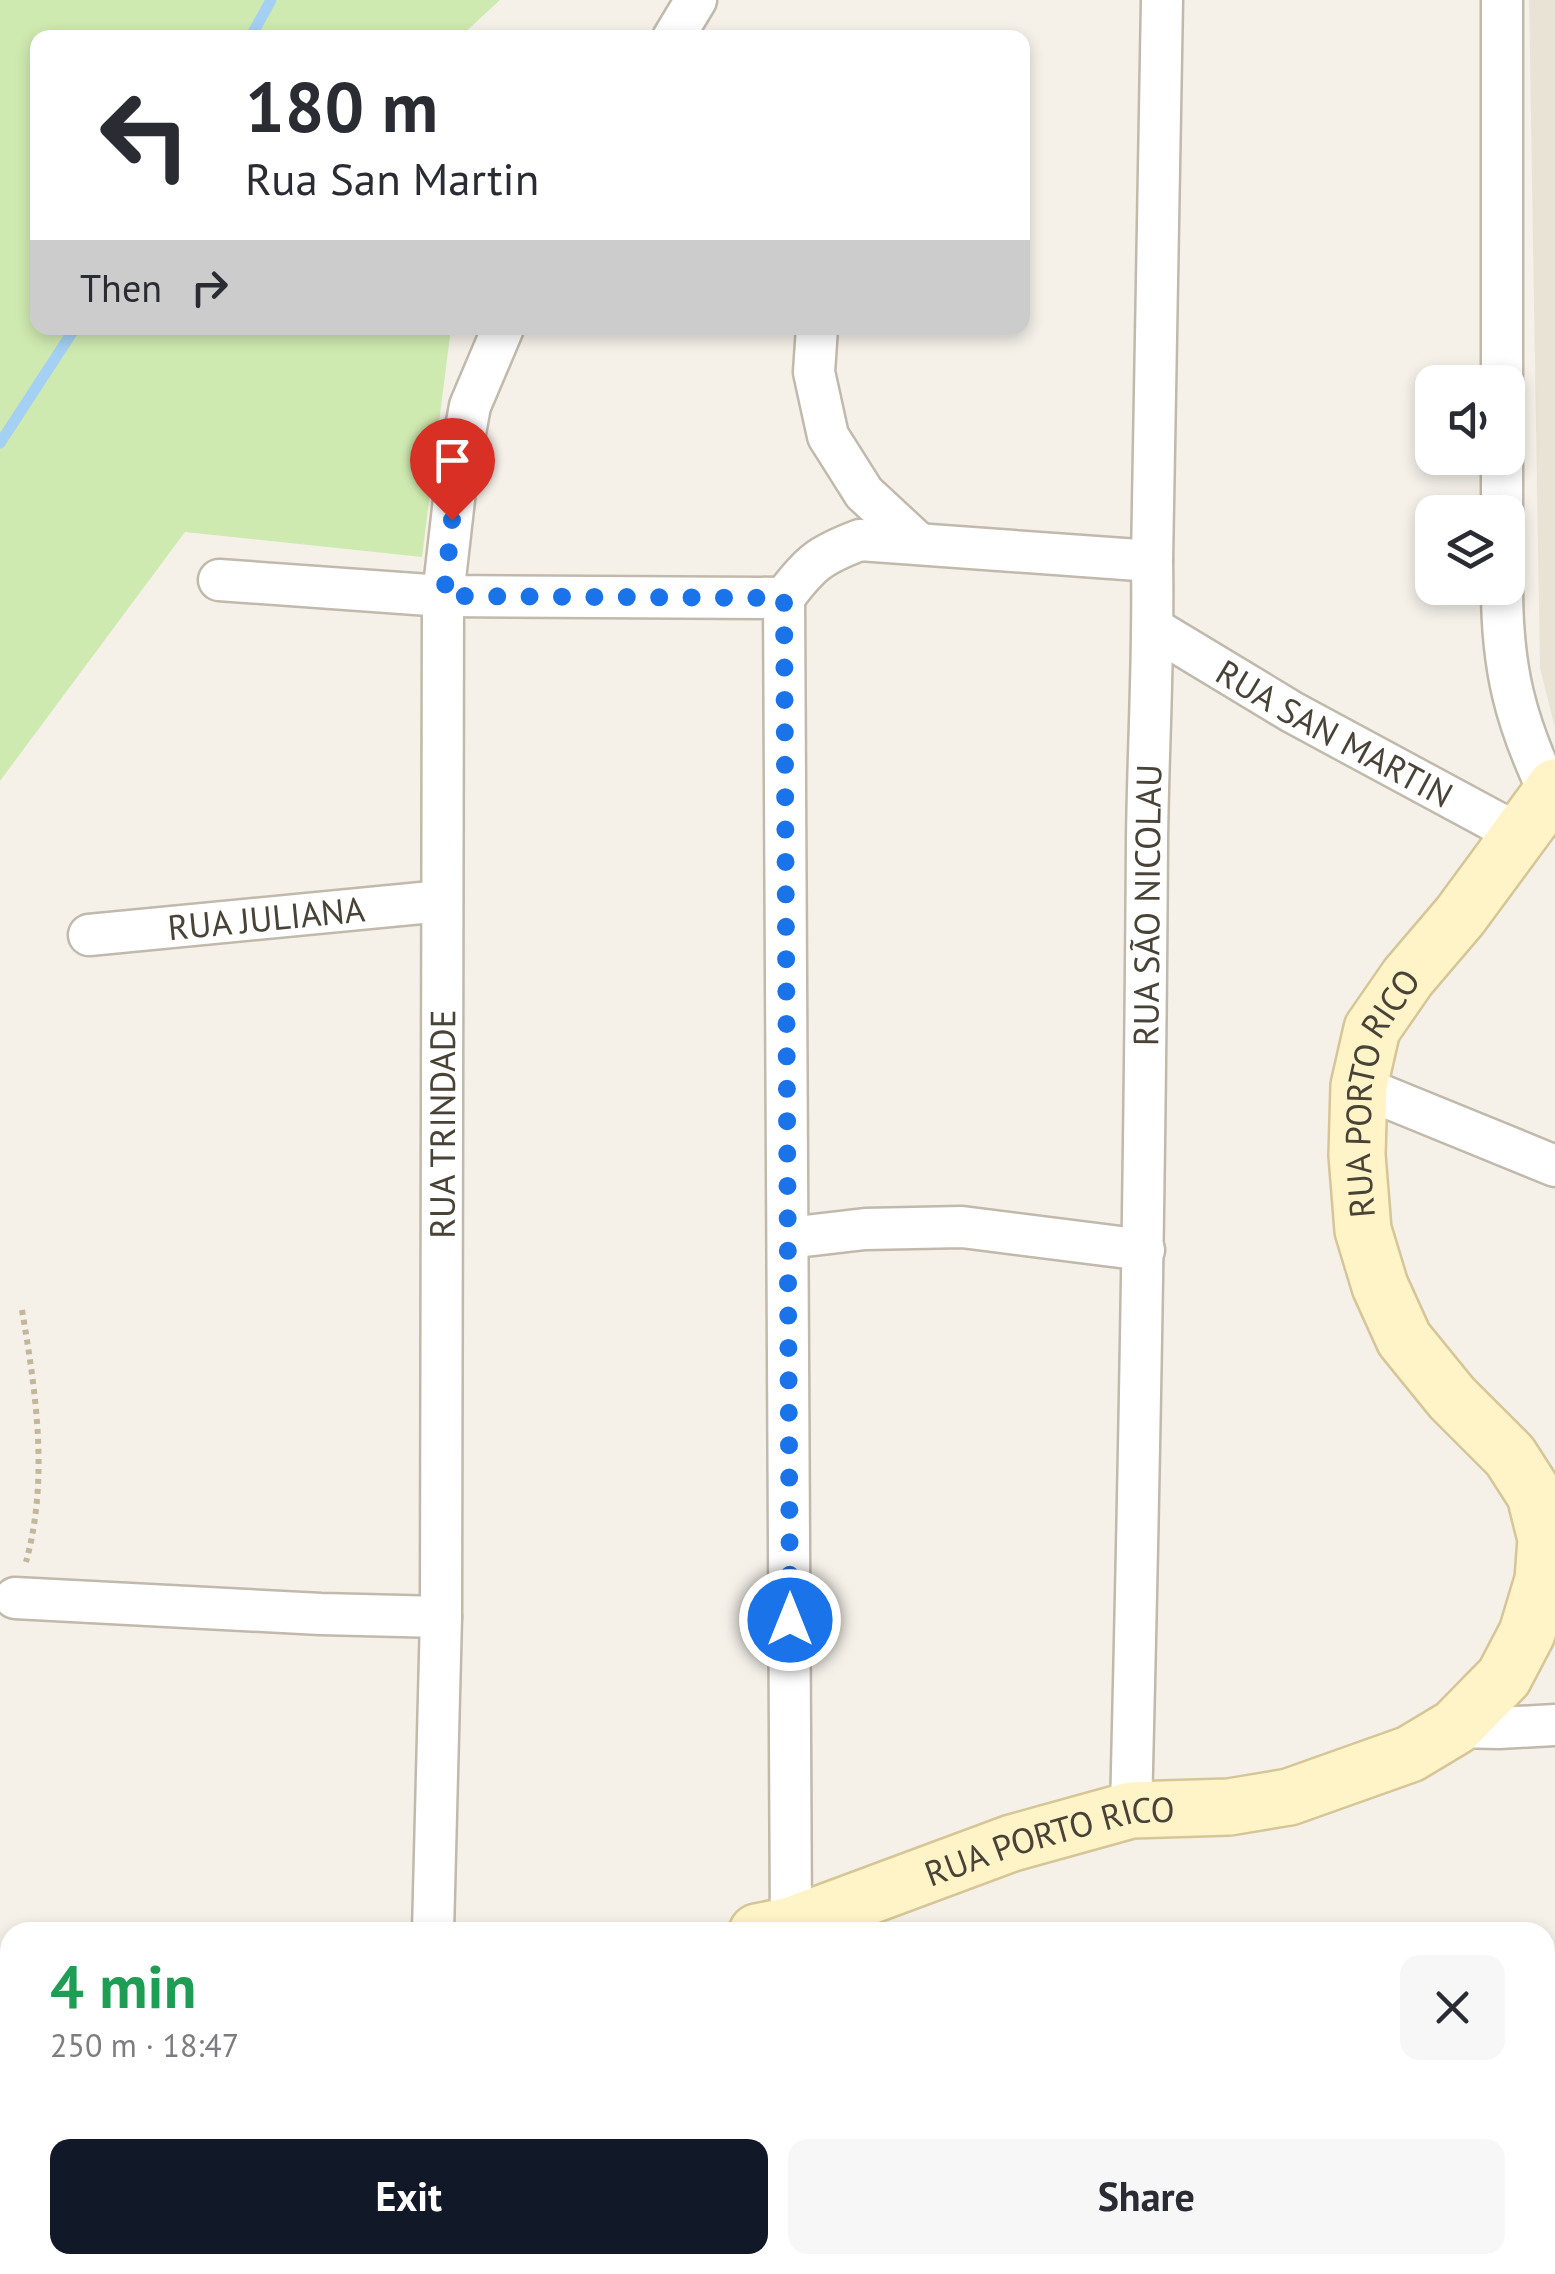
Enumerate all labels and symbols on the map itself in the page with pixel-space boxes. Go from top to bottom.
pin [410,418,495,521]
street label: RUA SAN MARTIN [1208,649,1461,818]
street label: RUA SÃO NICOLAU [1122,764,1172,1046]
street label: RUA JULIANA [165,886,367,950]
street label: RUA PORTO RICO [1334,960,1430,1220]
street label: RUA TRINDADE [419,1009,465,1239]
position arrow [738,1568,842,1672]
street label: RUA PORTO RICO [918,1786,1175,1897]

